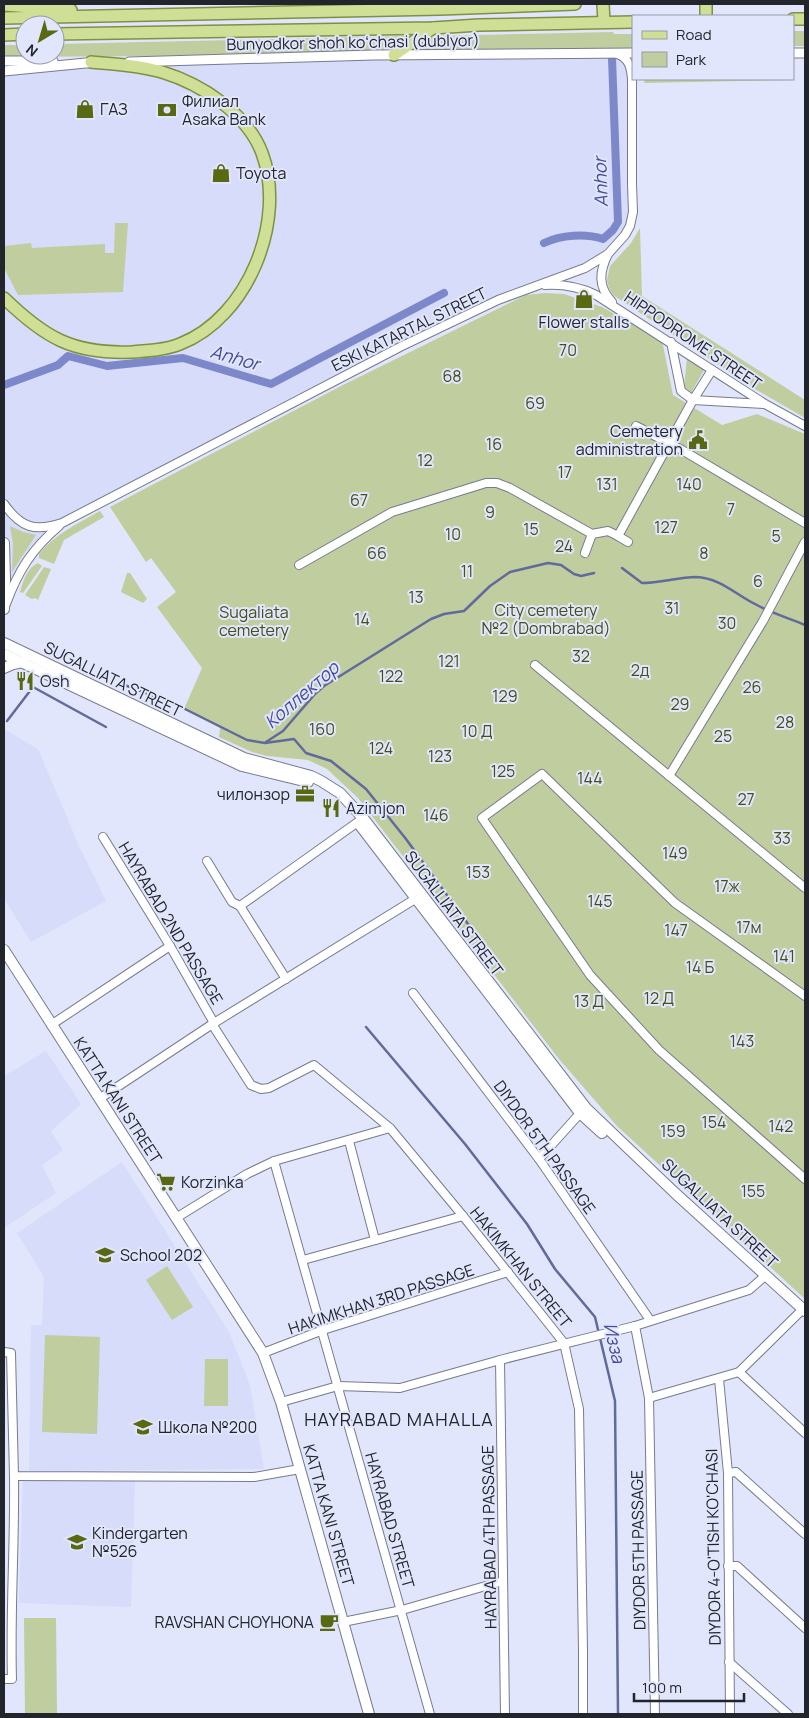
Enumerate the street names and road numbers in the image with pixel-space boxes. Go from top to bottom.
street label: Bunyodkor shoh koʻchasi (dublyor) [226,29,480,55]
street label: ESKI KATARTAL STREET [328,282,491,376]
street label: HIPPODROME STREET [620,286,766,394]
street label: SUGALLIATA STREET [40,636,186,722]
street label: HAYRАBАD 2ND PASSAGE [114,838,228,1008]
street label: SUGALLIATA STREET [400,846,509,980]
street label: KATTA KANI STREET [69,1033,167,1168]
street label: DIYDOR 5TH PASSAGE [489,1076,601,1218]
street label: SUGALLIATA STREET [657,1153,783,1273]
street label: HAKIMKHАN STREET [465,1202,577,1332]
street label: HAKIMKHАN 3RD PASSAGE [285,1259,477,1339]
street label: KATTA KANI STREET [298,1442,360,1589]
street label: HAYRABAD 4TH PASSAGE [476,1445,502,1629]
street label: HAYRABAD STREET [360,1449,420,1591]
street label: DIYDOR 4-O'TISH KO'CHASI [700,1449,726,1645]
street label: DIYDOR 5TH PASSAGE [626,1470,650,1630]

